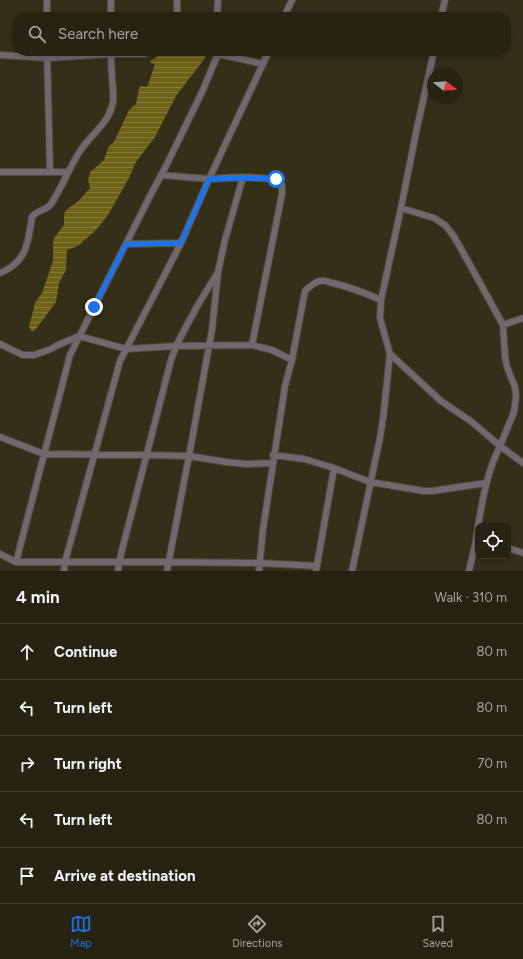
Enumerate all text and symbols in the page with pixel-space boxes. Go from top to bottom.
search box [12,12,511,56]
icon: search [26,23,48,45]
text: Search here [58,25,138,43]
north arrow [427,68,463,104]
route start [267,170,285,188]
route end [85,298,103,316]
map controls [475,523,511,559]
button: locate [475,523,511,559]
text: 4 min [16,587,60,607]
text: Walk · 310 m [434,590,507,605]
icon: ahead [16,641,38,663]
text: Continue [54,643,117,661]
text: 80 m [476,644,507,659]
icon: left [16,697,38,719]
text: Turn left [54,699,112,717]
text: 80 m [476,700,507,715]
icon: right [16,753,38,775]
text: Turn right [54,755,122,773]
text: 70 m [477,756,507,771]
icon: left [16,809,38,831]
text: Turn left [54,811,112,829]
text: 80 m [476,812,507,827]
icon: arrive [16,865,38,887]
text: Arrive at destination [54,867,195,885]
tab: Map [70,913,92,950]
tab: Directions [232,913,282,950]
tab: Saved [423,913,453,950]

